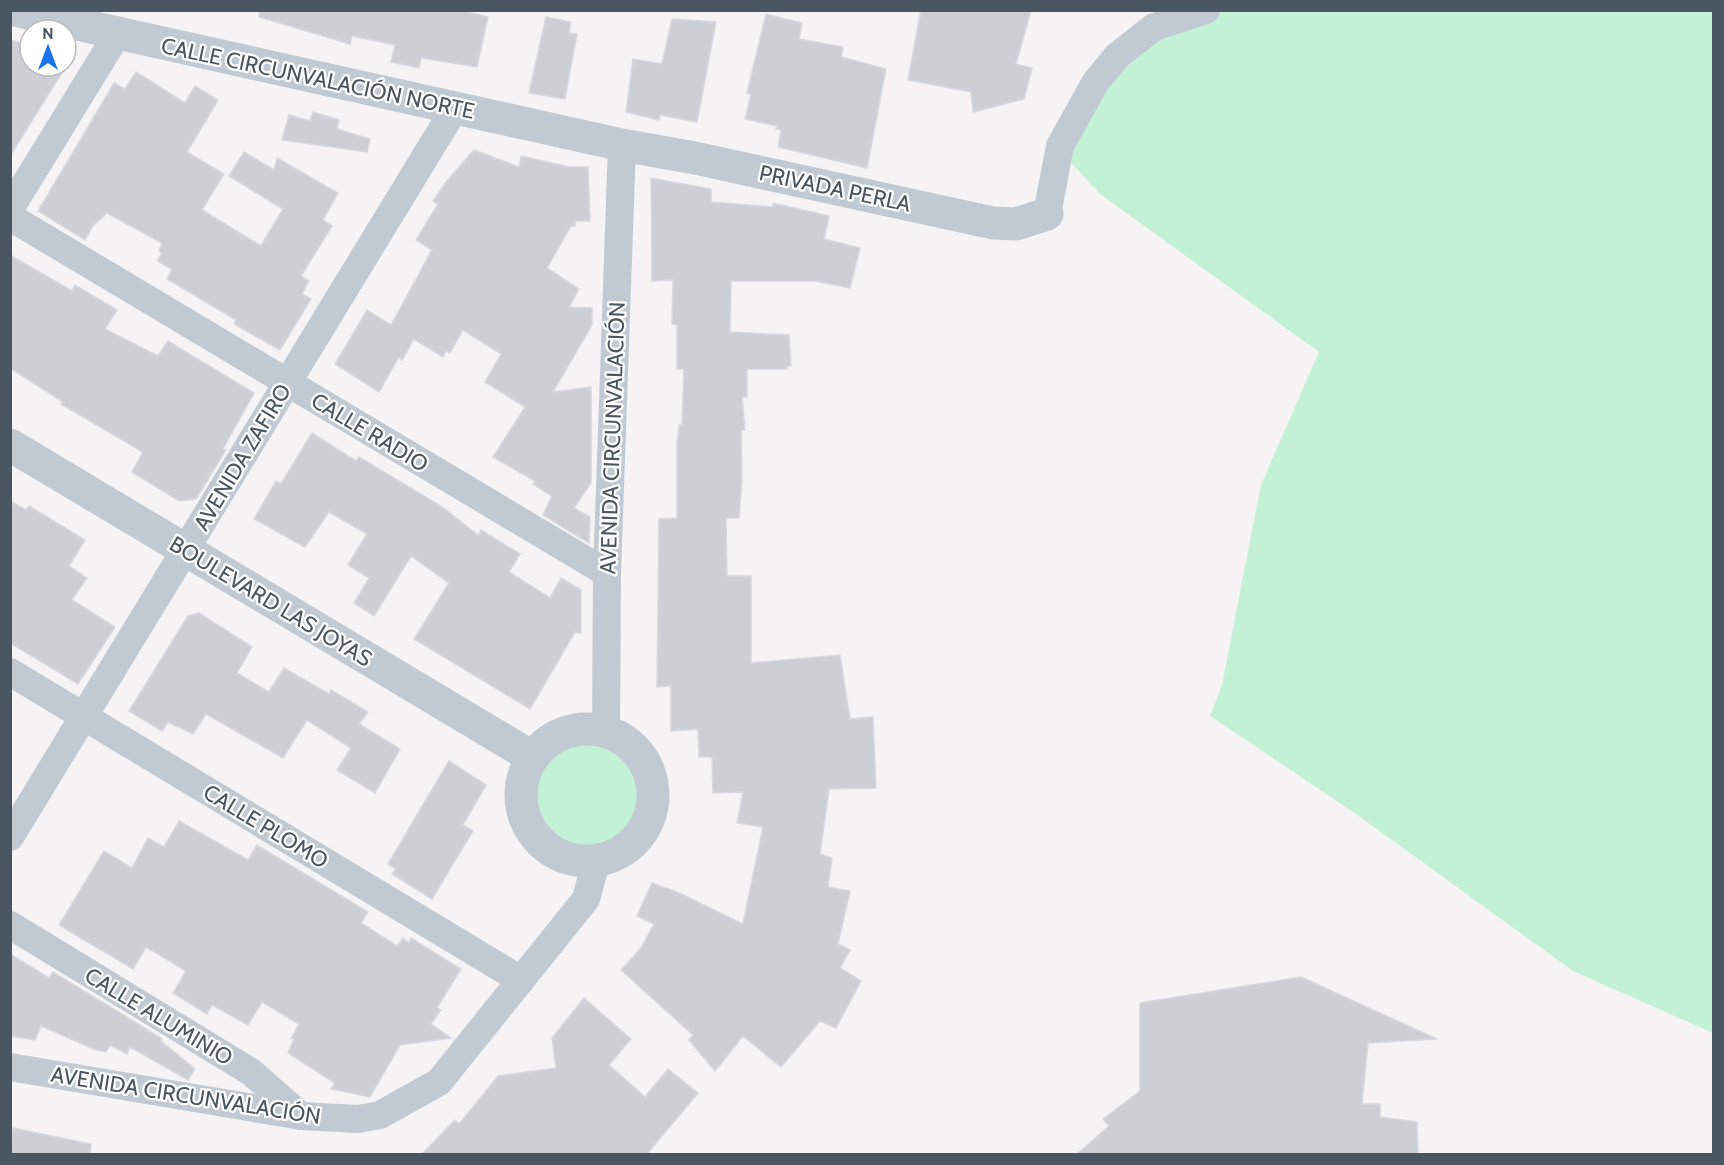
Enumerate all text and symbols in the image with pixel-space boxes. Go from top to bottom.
north arrow [18,18,78,78]
text: N [42,24,54,43]
street label: CALLE CIRCUNVALACIÓN NORTE [159,32,477,125]
street label: PRIVADA PERLA [757,159,914,218]
street label: AVENIDA CIRCUNVALACIÓN [594,301,631,575]
street label: AVENIDA ZAFIRO [188,379,297,536]
street label: CALLE RADIO [306,387,433,478]
street label: BOULEVARD LAS JOYAS [165,530,377,673]
street label: CALLE PLOMO [198,779,333,874]
street label: CALLE ALUMINIO [80,962,238,1071]
street label: AVENIDA CIRCUNVALACIÓN [49,1061,323,1130]

